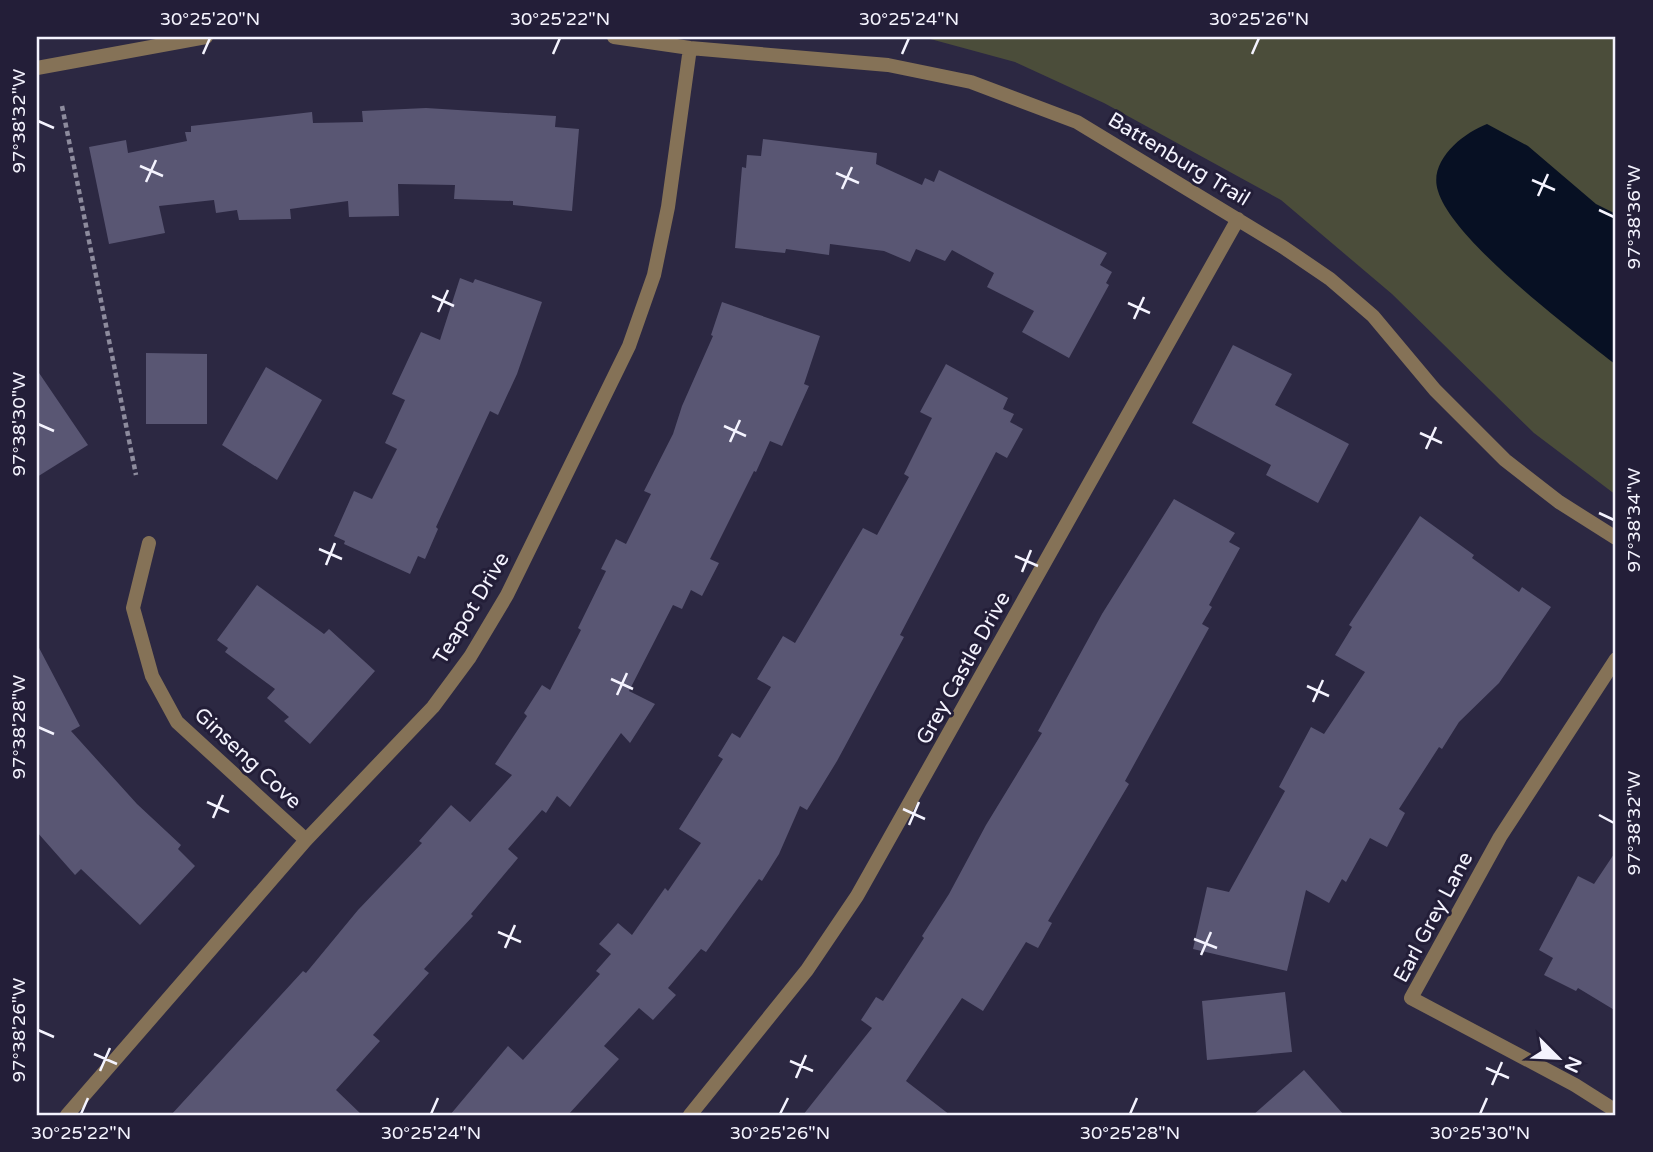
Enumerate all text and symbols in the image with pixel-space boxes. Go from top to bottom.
text: 30°25'20"N [160,8,260,30]
text: 30°25'22"N [510,8,610,30]
text: 30°25'24"N [859,8,959,30]
text: 30°25'26"N [1209,8,1309,30]
text: 97°38'32"W [8,69,30,173]
street label: Battenburg Trail [1103,107,1254,212]
text: 97°38'36"W [1623,165,1645,269]
text: 97°38'30"W [8,372,30,476]
text: 97°38'34"W [1623,468,1645,572]
street label: Teapot Drive [428,548,515,669]
street label: Grey Castle Drive [911,587,1016,749]
text: 97°38'28"W [8,675,30,779]
street label: Ginseng Cove [189,702,306,814]
text: 97°38'32"W [1623,771,1645,875]
street label: Earl Grey Lane [1388,847,1478,987]
text: 97°38'26"W [8,978,30,1082]
north arrow [1524,1023,1594,1092]
text: N [1559,1053,1586,1076]
text: 30°25'22"N [31,1122,131,1144]
text: 30°25'24"N [381,1122,481,1144]
text: 30°25'26"N [730,1122,830,1144]
text: 30°25'28"N [1080,1122,1180,1144]
text: 30°25'30"N [1430,1122,1530,1144]

